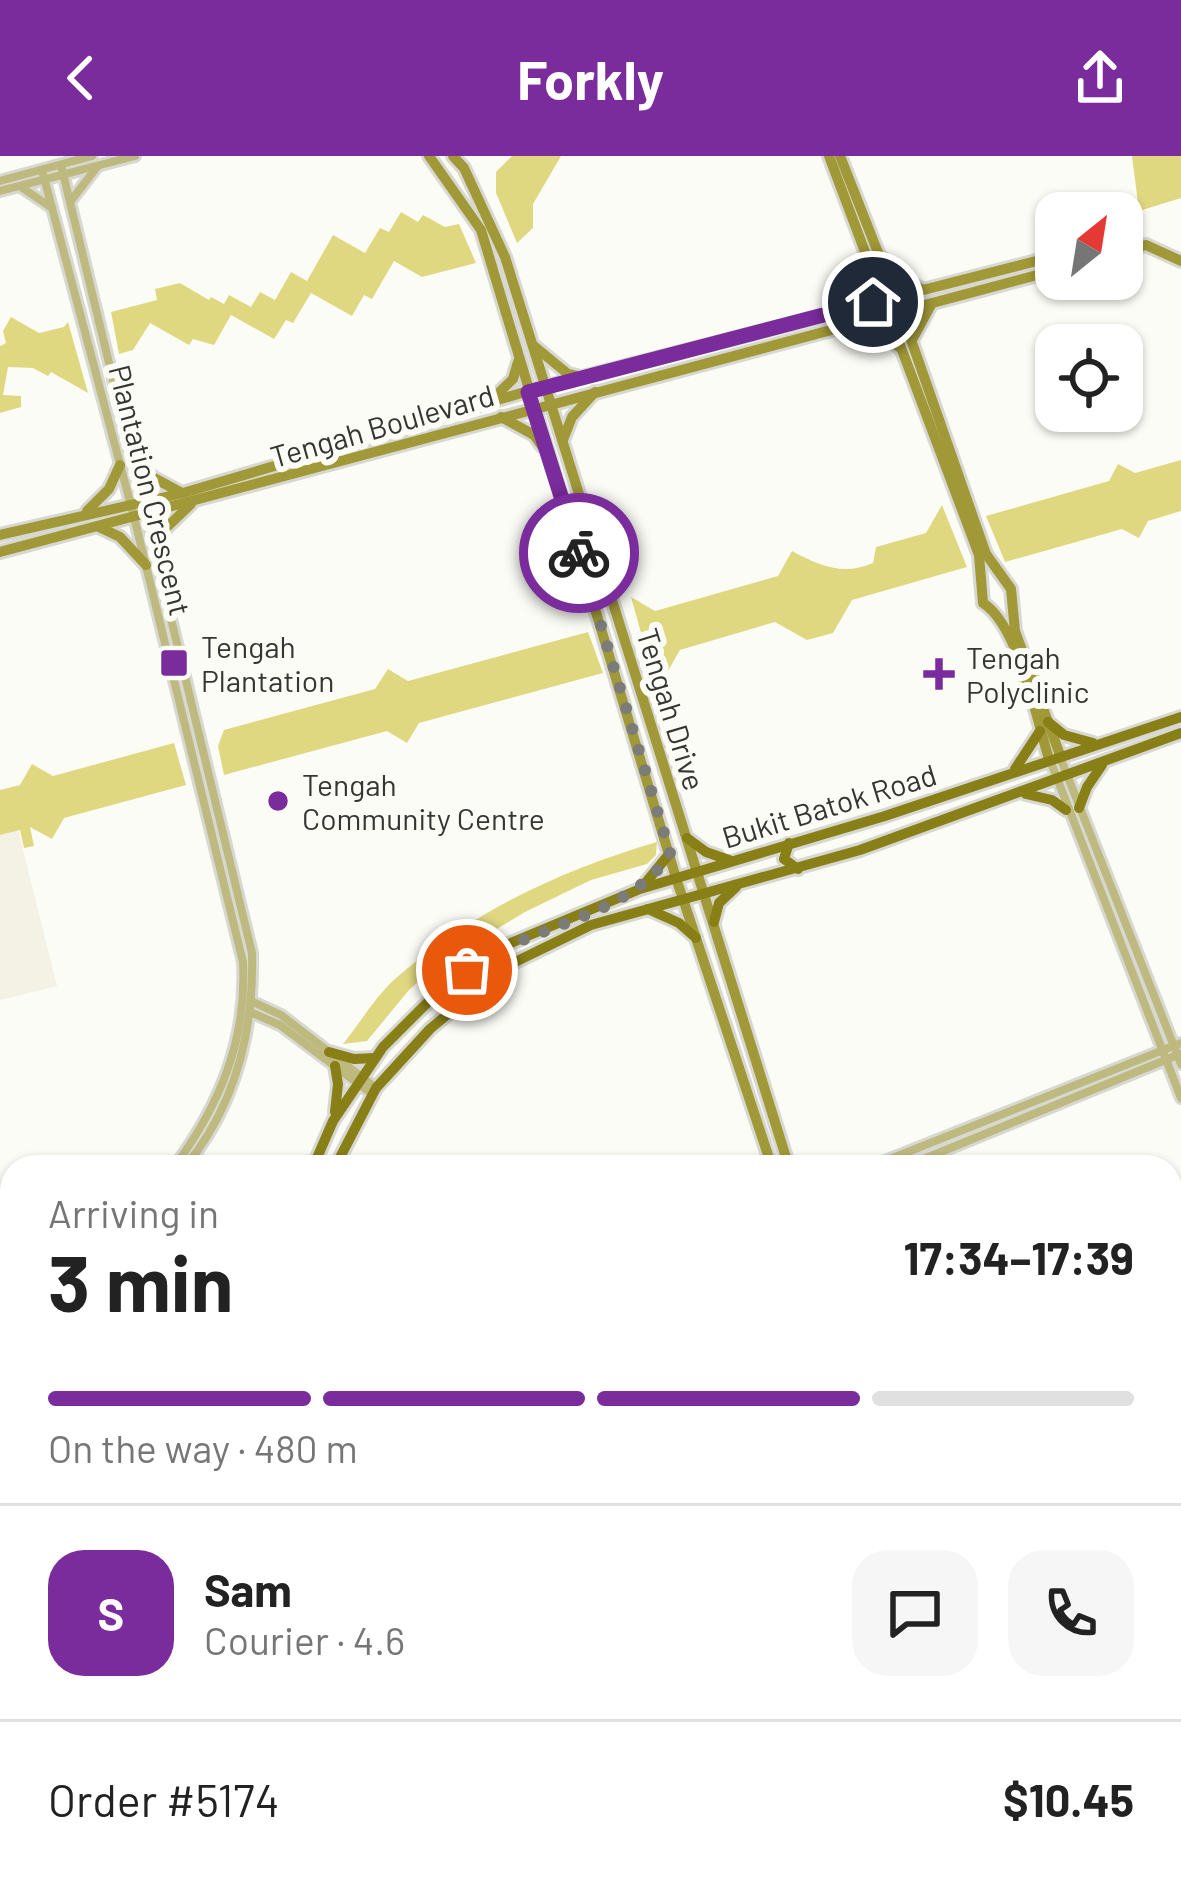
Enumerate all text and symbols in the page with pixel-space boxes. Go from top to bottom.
icon: back [48,45,114,111]
icon: share [1067,45,1133,111]
text: Forkly [517,46,664,111]
north arrow [1035,192,1143,300]
map controls [1035,192,1143,432]
pin [822,251,924,353]
icon: home [840,269,906,335]
button: locate [1035,324,1143,432]
street label: Plantation Crescent [102,361,200,619]
street label: Tengah Boulevard [266,376,498,474]
courier [519,493,639,613]
icon: bike [546,520,612,586]
street label: Tengah Drive [630,624,714,794]
place label: Tengah Plantation [201,628,334,698]
place label: Tengah Polyclinic [966,639,1089,709]
marker: Tengah Plantation [158,647,190,679]
marker: Tengah Polyclinic [923,658,955,690]
street label: Bukit Batok Road [718,755,940,855]
place label: Tengah Community Centre [302,766,545,836]
marker: Tengah Community Centre [265,788,291,814]
pin [416,919,518,1021]
icon: bag [434,937,500,1003]
text: Arriving in [48,1189,219,1236]
text: 17:34–17:39 [904,1230,1134,1284]
text: 3 min [48,1234,233,1328]
text: On the way · 480 m [48,1424,358,1471]
button: chat [852,1550,978,1676]
button: phone [1008,1550,1134,1676]
text: Sam [204,1562,292,1616]
text: S [98,1586,124,1640]
text: Courier · 4.6 [204,1616,405,1663]
text: Order #5174 [48,1772,279,1826]
text: $10.45 [1003,1772,1134,1826]

